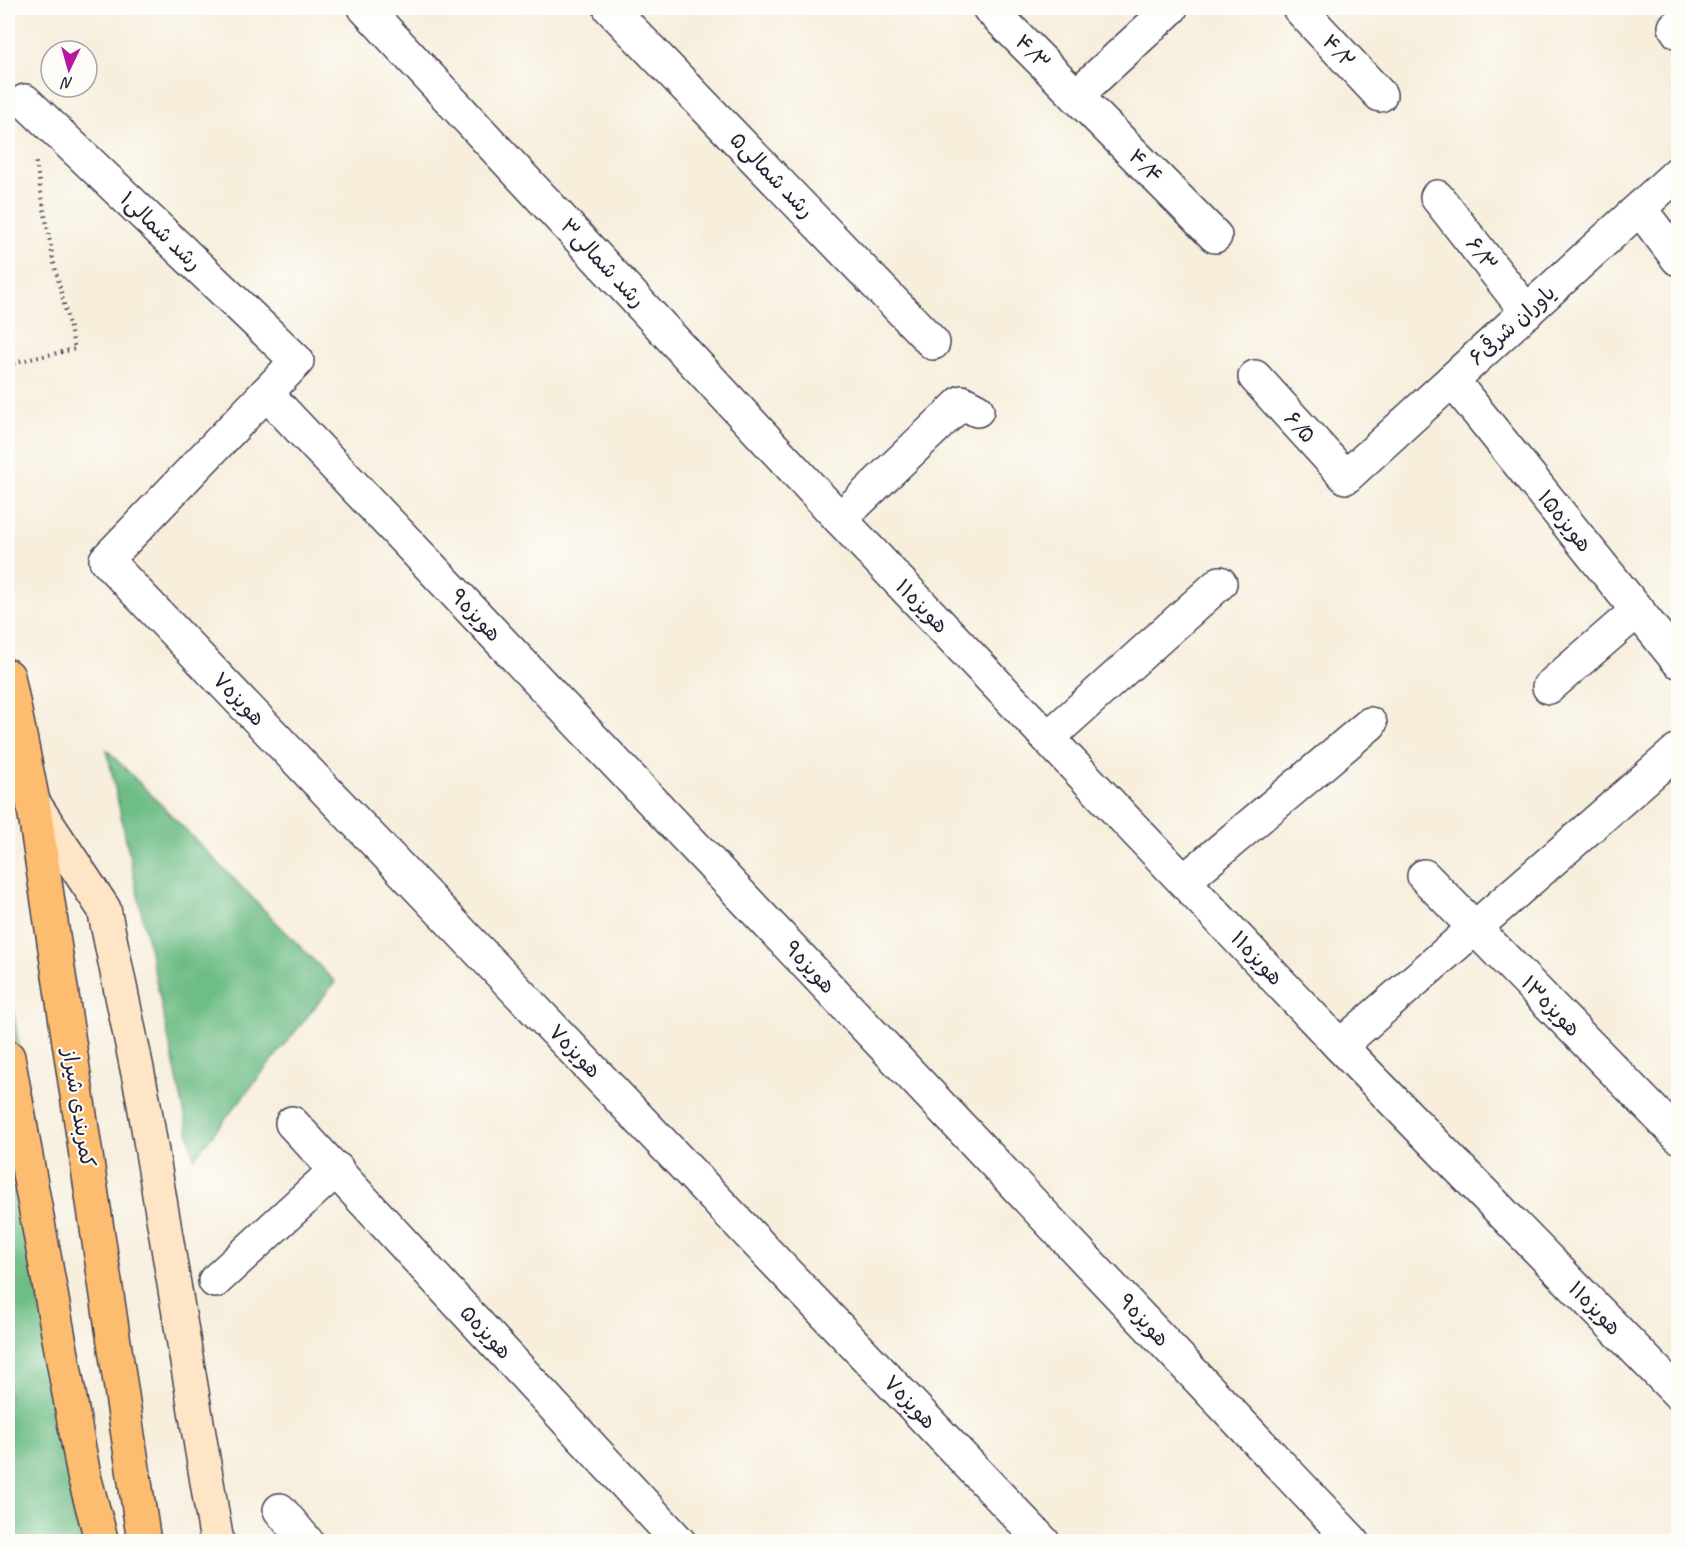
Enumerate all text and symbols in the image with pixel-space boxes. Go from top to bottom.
street label: ۴/۳ [1010,29,1056,75]
street label: ۴/۲ [1317,29,1361,73]
north arrow [39,39,99,99]
text: N [59,72,74,93]
street label: رشد شمالی۵ [724,126,820,224]
street label: ۴/۴ [1123,143,1169,189]
street label: رشد شمالی۱ [114,186,207,277]
street label: رشد شمالی۳ [554,213,651,314]
street label: ۶/۳ [1460,231,1504,277]
street label: یاوران شرقی۶ [1463,279,1561,371]
street label: ۶/۵ [1279,406,1321,448]
street label: هویزه۱۵ [1532,485,1598,557]
street label: هویزه۱۱ [890,573,954,639]
street label: هویزه۹ [445,583,507,647]
street label: هویزه۷ [207,667,271,731]
street label: هویزه۱۱ [1225,925,1289,991]
street label: هویزه۹ [779,935,841,999]
street label: هویزه۱۳ [1516,970,1586,1042]
street label: هویزه۷ [543,1019,607,1083]
street label: کمربندی شیراز [56,1045,101,1169]
street label: هویزه۱۱ [1563,1275,1627,1341]
street label: هویزه۹ [1113,1288,1175,1352]
street label: هویزه۵ [454,1300,518,1364]
street label: هویزه۷ [878,1370,942,1434]

